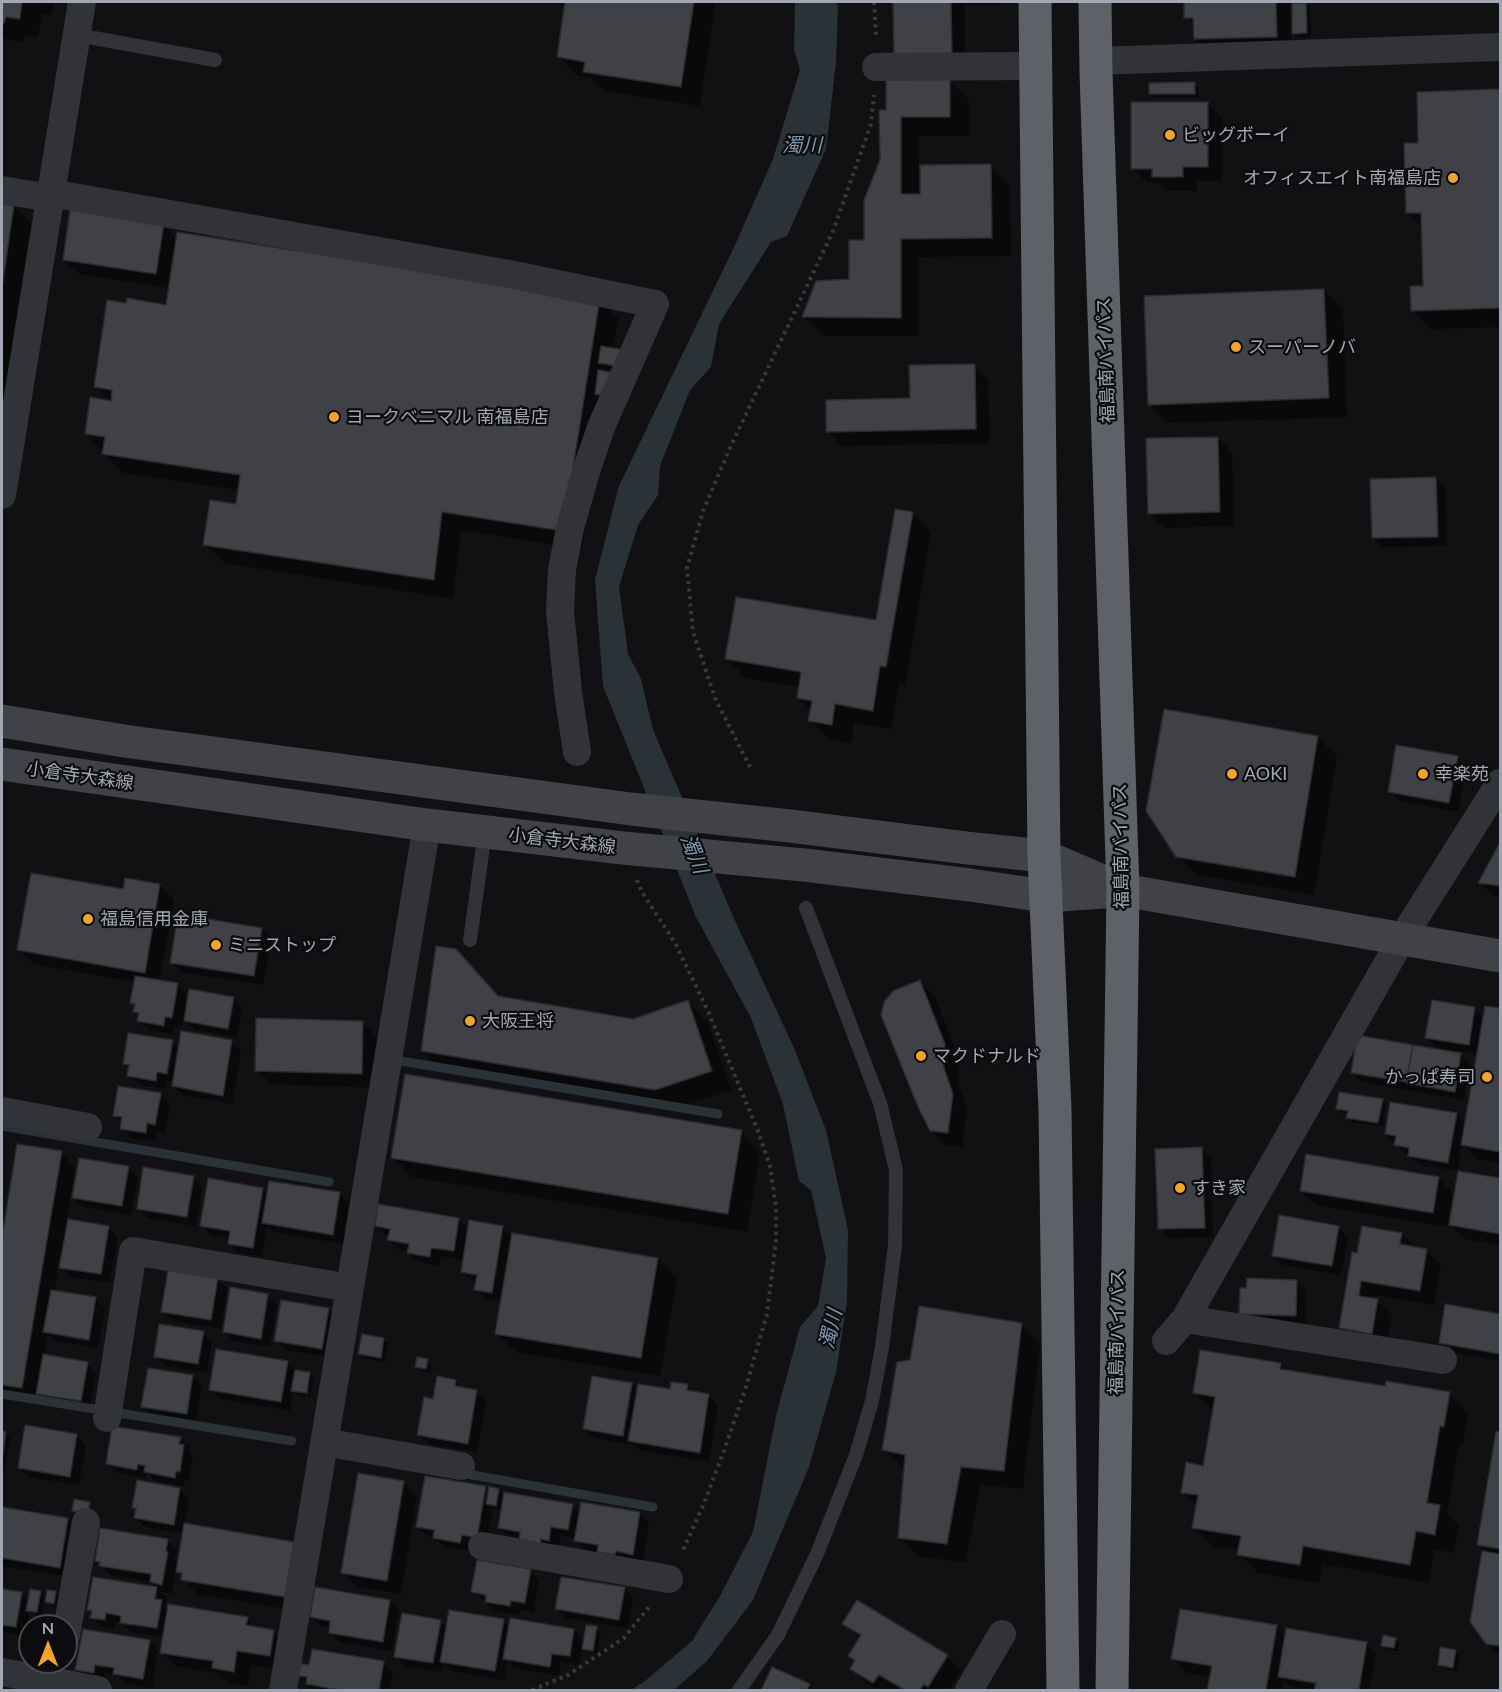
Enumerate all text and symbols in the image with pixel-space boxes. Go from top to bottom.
place label: ビッグボーイ [1182,124,1290,146]
marker: ビッグボーイ [1163,128,1177,142]
water label: 濁川 [782,134,822,158]
place label: オフィスエイト南福島店 [1243,167,1441,189]
marker: オフィスエイト南福島店 [1446,171,1460,185]
street label: 福島南バイパス [1093,297,1119,423]
place label: スーパーノバ [1248,336,1356,358]
marker: スーパーノバ [1229,340,1243,354]
place label: ヨークベニマル 南福島店 [346,406,549,428]
marker: ヨークベニマル 南福島店 [327,410,341,424]
street label: 小倉寺大森線 [25,758,135,794]
place label: AOKI [1244,763,1287,785]
place label: 幸楽苑 [1435,763,1489,785]
marker: AOKI [1225,767,1239,781]
marker: 幸楽苑 [1416,767,1430,781]
street label: 福島南バイパス [1109,783,1133,909]
street label: 小倉寺大森線 [507,824,617,858]
water label: 濁川 [675,831,713,877]
place label: 福島信用金庫 [100,908,208,930]
marker: 福島信用金庫 [81,912,95,926]
place label: ミニストップ [228,934,336,956]
marker: ミニストップ [209,938,223,952]
place label: 大阪王将 [482,1010,554,1032]
marker: 大阪王将 [463,1014,477,1028]
place label: マクドナルド [933,1045,1041,1067]
marker: マクドナルド [914,1049,928,1063]
place label: かっぱ寿司 [1385,1066,1475,1088]
marker: かっぱ寿司 [1480,1070,1494,1084]
place label: すき家 [1192,1177,1246,1199]
marker: すき家 [1173,1181,1187,1195]
street label: 福島南バイパス [1105,1269,1129,1395]
water label: 濁川 [815,1307,847,1351]
north arrow [18,1614,78,1674]
text: N [42,1618,54,1637]

